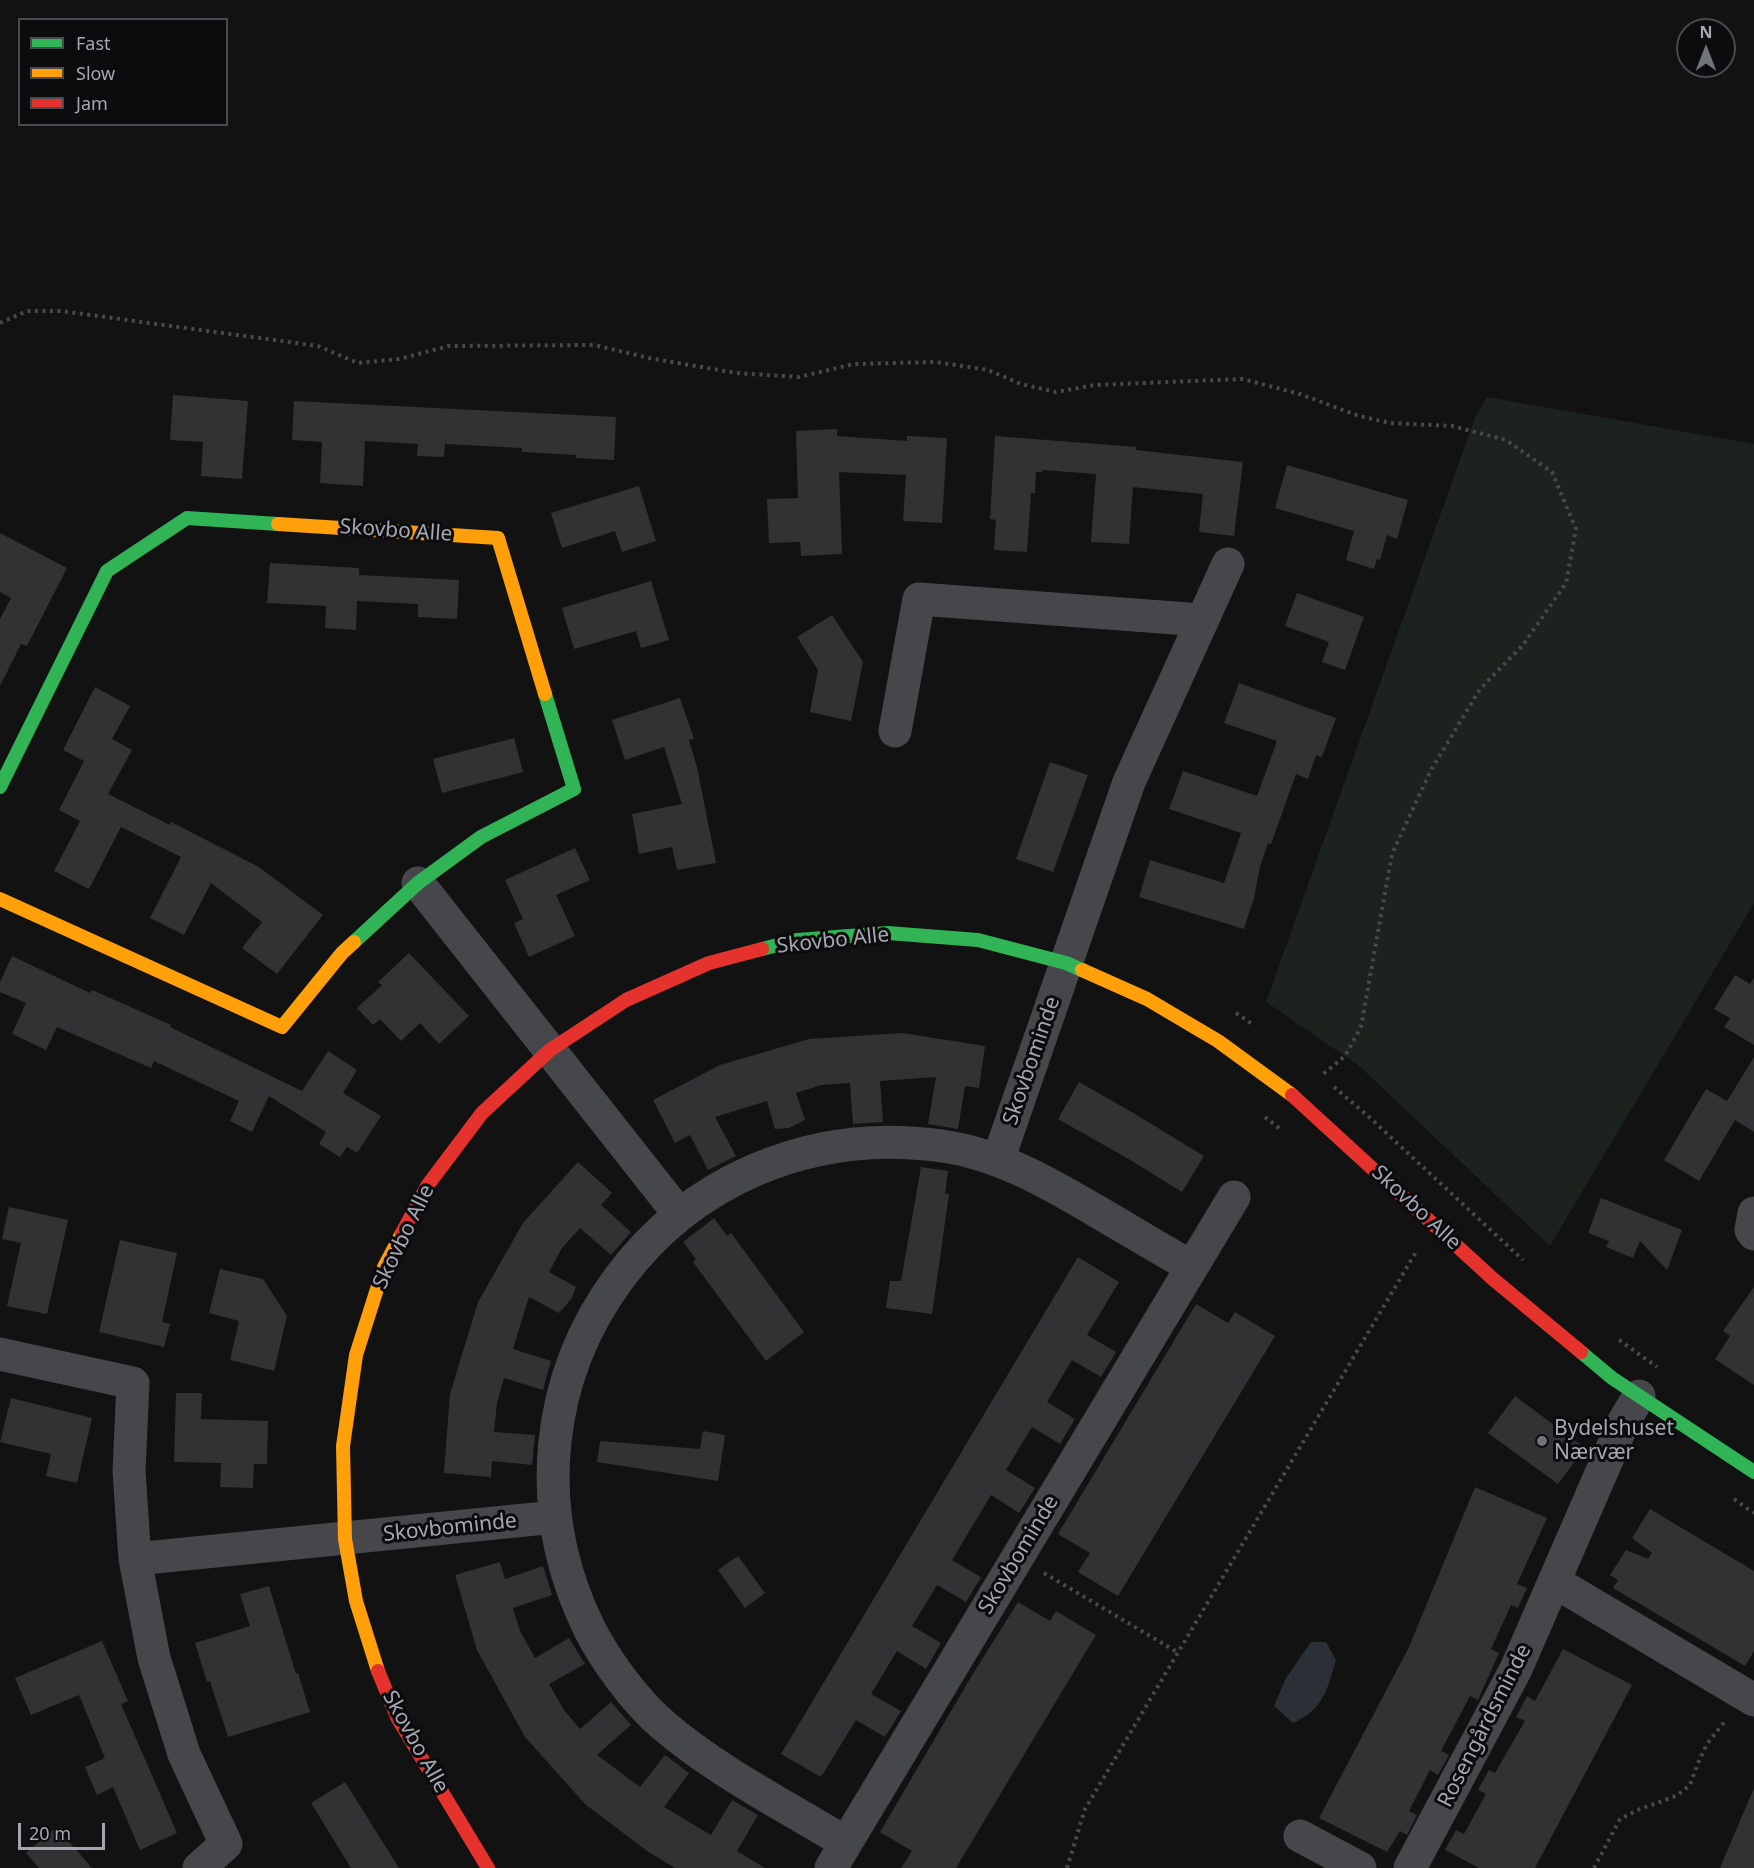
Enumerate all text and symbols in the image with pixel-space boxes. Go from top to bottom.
legend [18,18,228,126]
north arrow [1676,18,1736,78]
text: N [1699,21,1713,43]
text: Fast [76,31,111,55]
text: Slow [76,61,115,85]
text: Jam [76,91,108,115]
street label: Skovbo Alle [339,514,453,548]
street label: Skovbo Alle [776,923,890,959]
street label: Skovbominde [998,993,1066,1129]
street label: Skovbo Alle [1366,1160,1466,1256]
street label: Skovbo Alle [368,1181,440,1293]
place label: Bydelshuset Nærvær [1554,1416,1674,1466]
marker: Bydelshuset Nærvær [1535,1434,1549,1448]
street label: Skovbominde [974,1491,1064,1619]
street label: Skovbominde [382,1508,518,1548]
street label: Rosengårdsminde [1433,1640,1537,1812]
street label: Skovbo Alle [377,1687,453,1797]
scale bar [21,1811,108,1849]
text: 20 m [29,1821,71,1845]

